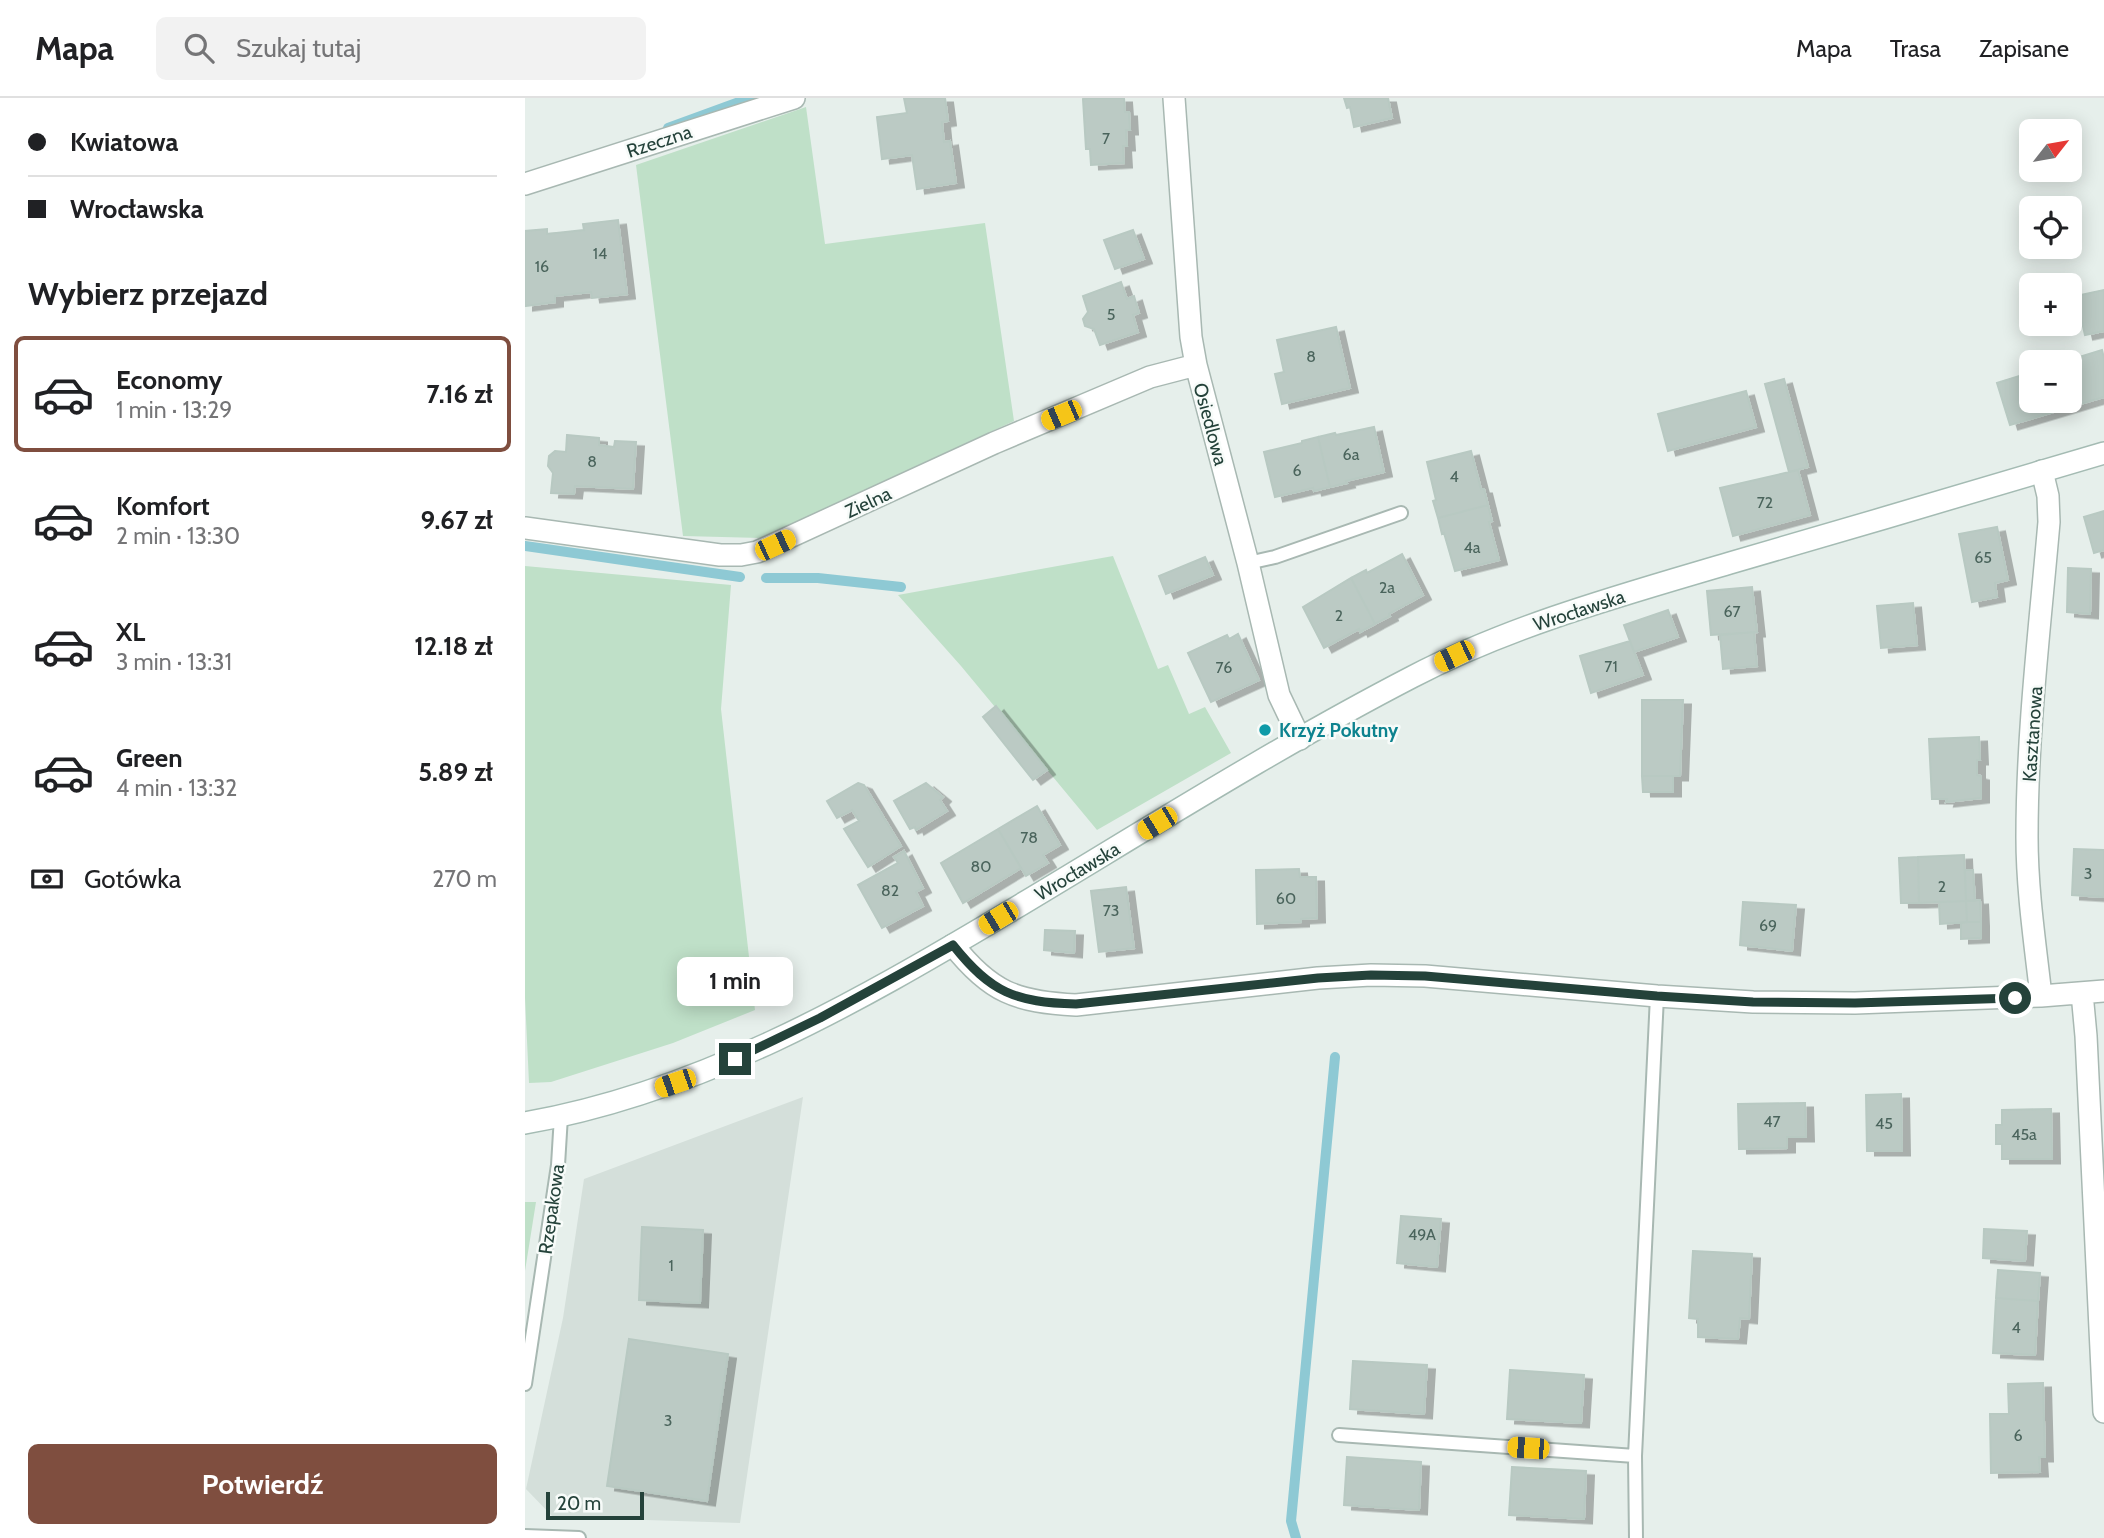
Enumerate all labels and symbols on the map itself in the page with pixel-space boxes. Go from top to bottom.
north arrow [2019,119,2083,182]
street label: Rzeczna [624,120,695,163]
house number: 7 [1102,129,1110,148]
house number: 14 [593,244,607,263]
house number: 16 [535,257,549,276]
house number: 5 [1107,305,1115,324]
house number: 8 [1306,347,1316,366]
street label: Osiedlowa [1189,380,1233,468]
car [1038,397,1085,433]
house number: 6a [1343,445,1360,464]
house number: 8 [587,452,597,471]
house number: 6 [1292,461,1302,480]
house number: 4 [1449,467,1459,486]
street label: Zielna [841,482,895,523]
house number: 72 [1757,493,1773,512]
car [752,527,799,563]
house number: 4a [1464,538,1481,557]
house number: 65 [1974,548,1992,567]
house number: 2a [1379,578,1395,597]
street label: Wrocławska [1531,585,1628,636]
house number: 67 [1723,602,1741,621]
house number: 2 [1335,606,1343,625]
car [1431,637,1478,675]
house number: 71 [1604,657,1618,676]
house number: 76 [1216,658,1232,677]
street label: Kasztanowa [2018,685,2047,783]
place label: Krzyż Pokutny [1279,719,1399,742]
marker: Krzyż Pokutny [1257,722,1273,738]
car [1134,803,1181,843]
house number: 78 [1020,828,1038,847]
street label: Wrocławska [1031,837,1124,906]
house number: 80 [971,857,991,876]
house number: 3 [2084,864,2092,883]
house number: 2 [1938,877,1946,896]
house number: 82 [881,881,899,900]
house number: 60 [1276,889,1296,908]
car [975,898,1022,938]
house number: 73 [1103,901,1119,920]
house number: 69 [1759,916,1777,935]
callout: 1 min [677,958,793,1006]
route start [1999,982,2031,1014]
route end [719,1043,751,1075]
car [652,1066,699,1100]
house number: 47 [1763,1112,1781,1131]
house number: 45 [1875,1114,1893,1133]
house number: 45a [2011,1125,2037,1144]
street label: Rzepakowa [534,1162,569,1256]
house number: 49A [1408,1225,1436,1244]
house number: 1 [668,1256,674,1275]
house number: 4 [2011,1318,2021,1337]
house number: 3 [664,1411,672,1430]
house number: 6 [2013,1426,2023,1445]
car [1507,1436,1550,1460]
scale bar [546,1489,644,1521]

